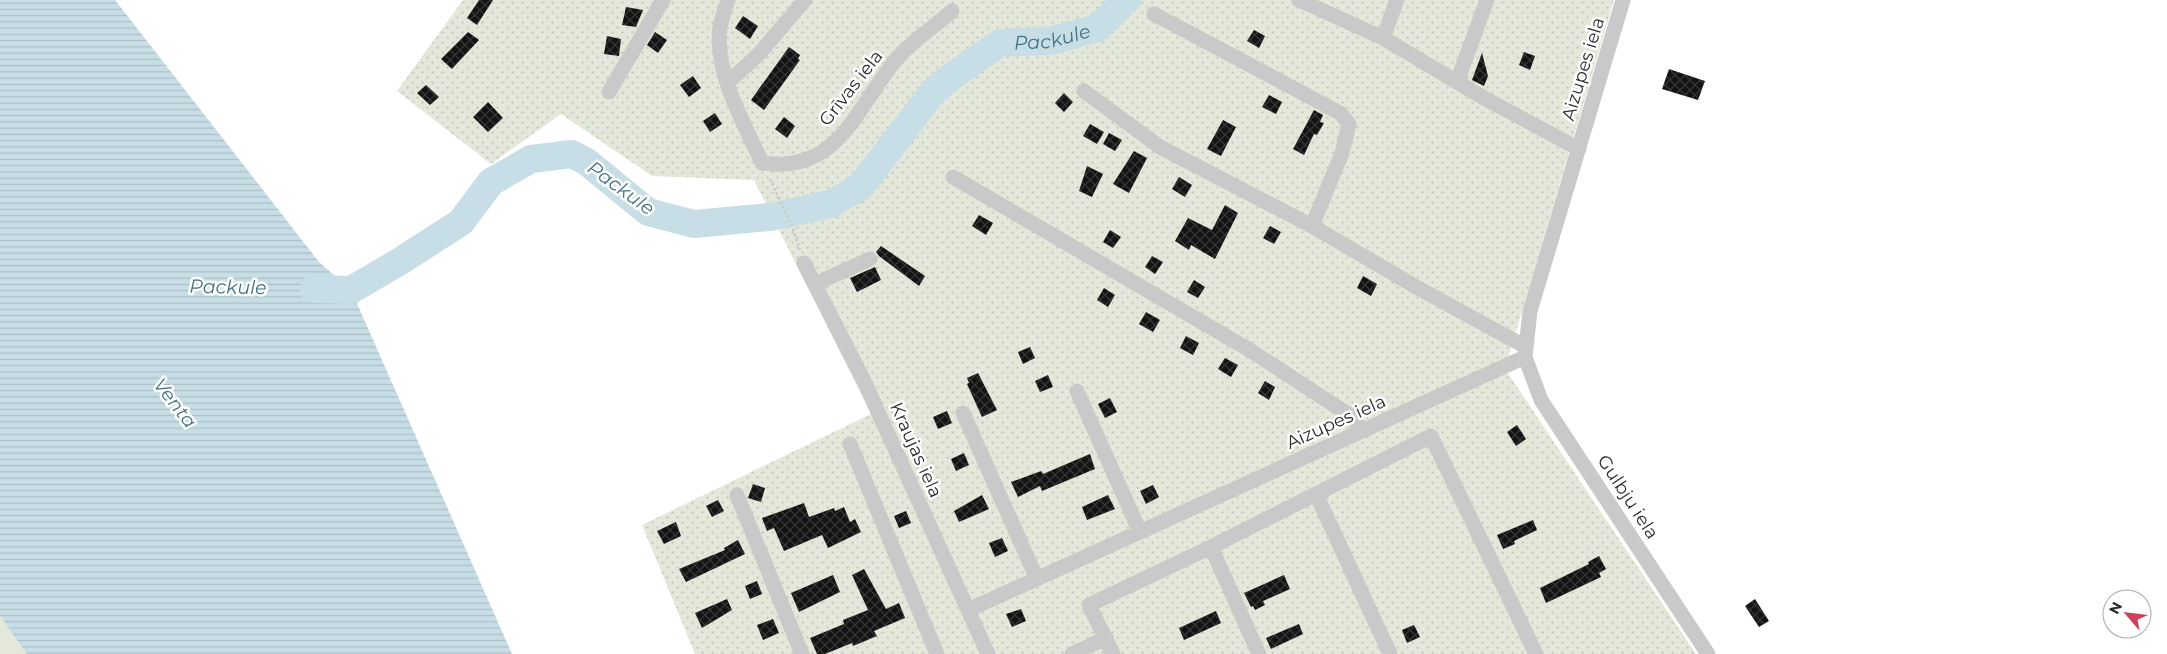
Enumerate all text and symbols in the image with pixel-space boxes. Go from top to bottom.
street label: Aizupes iela [1557,15,1609,123]
water label: Packule [1013,19,1093,54]
street label: Grīvas iela [814,46,888,130]
water label: Packule [583,156,659,220]
water label: Packule [189,275,267,299]
water label: Venta [148,374,202,433]
street label: Aizupes iela [1283,390,1389,454]
street label: Kraujas iela [885,399,947,501]
street label: Gulbju iela [1593,451,1663,543]
north arrow [2102,589,2152,639]
text: N [2105,599,2126,617]

